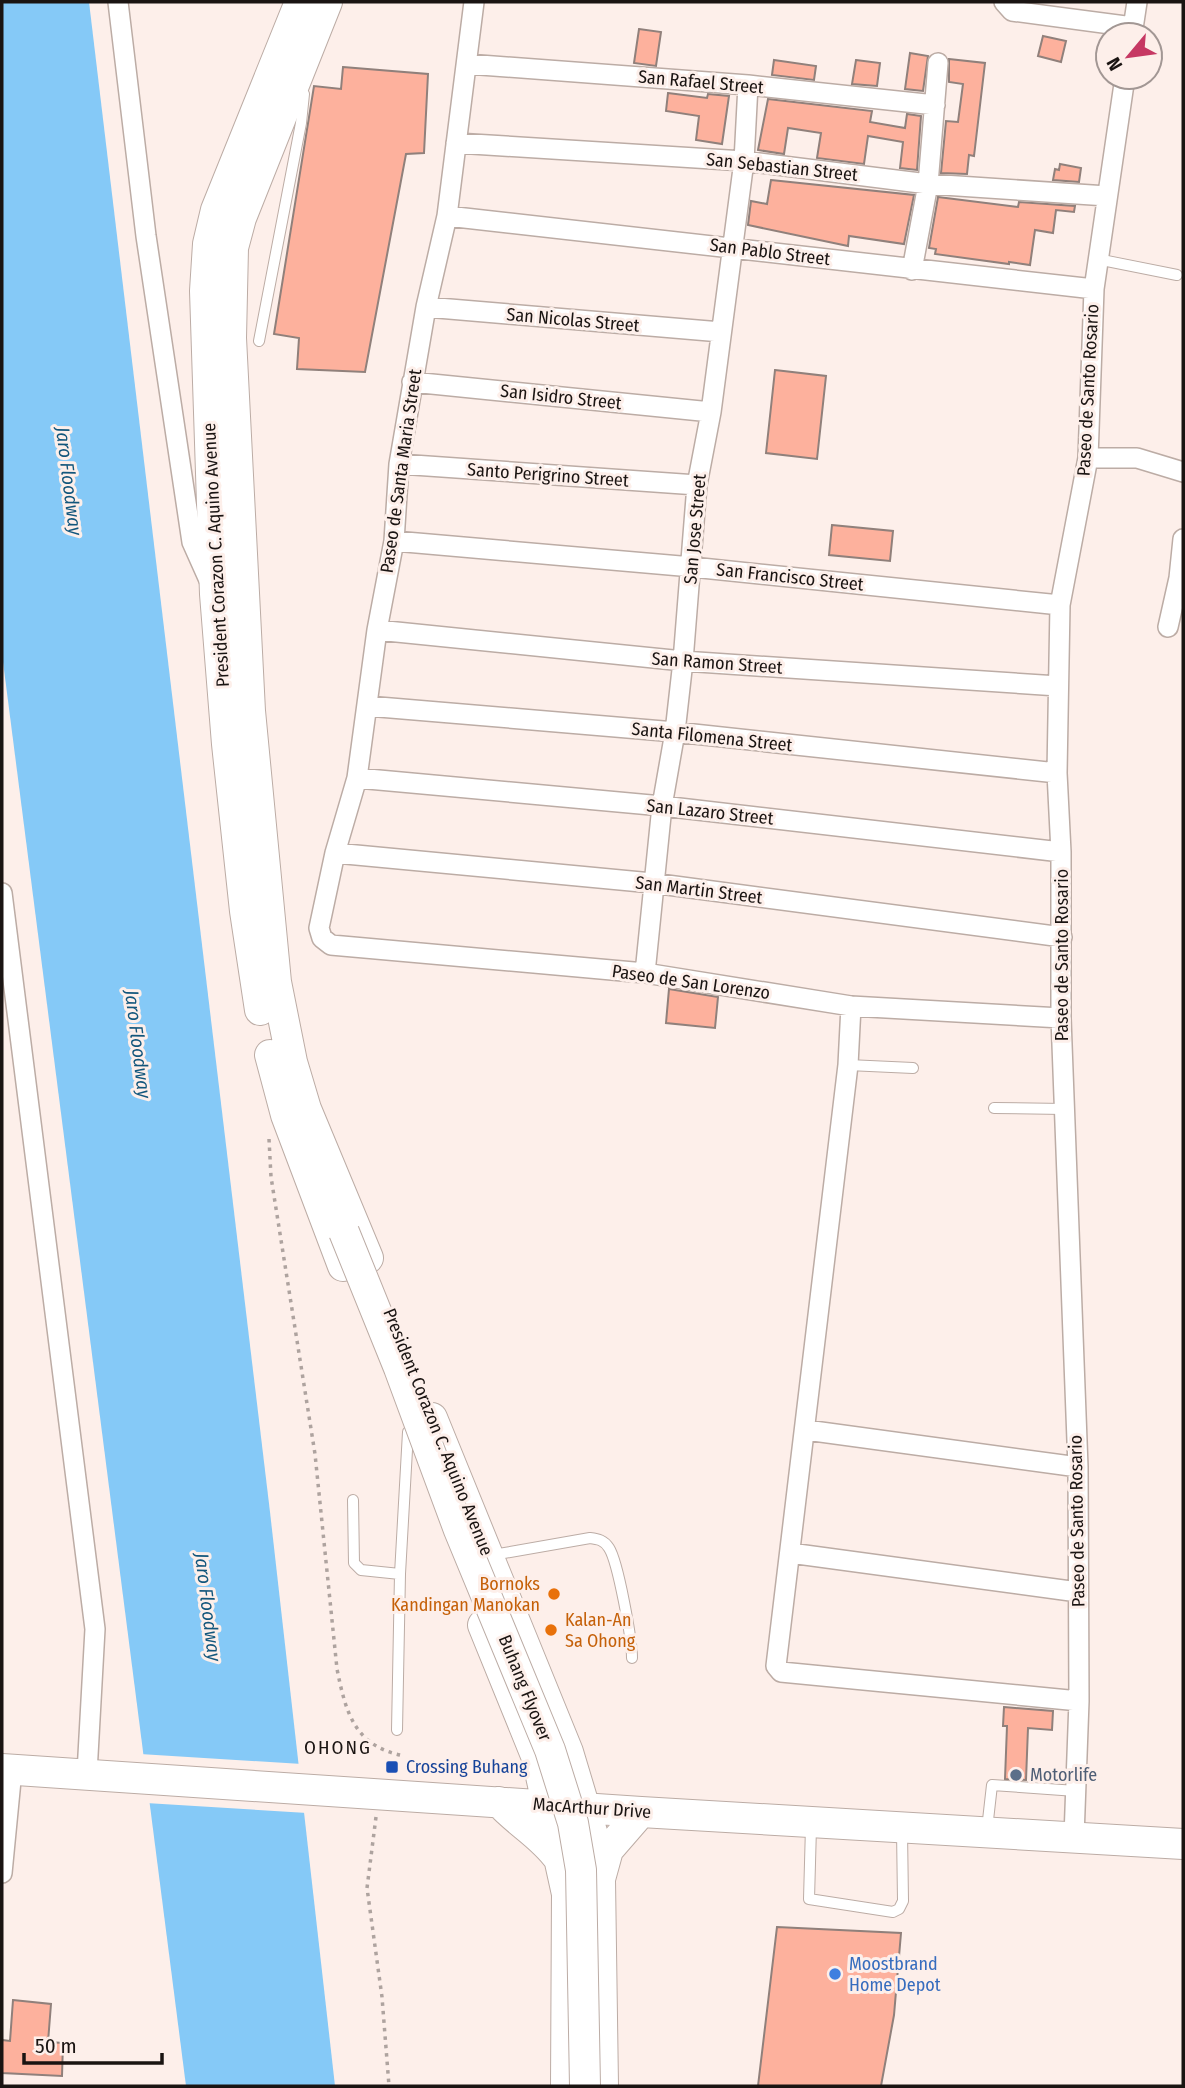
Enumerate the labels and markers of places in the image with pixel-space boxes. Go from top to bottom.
place label: Bornoks Kandingan Manokan [391,1573,540,1616]
marker: Bornoks Kandingan Manokan [546,1586,562,1602]
place label: Kalan-An Sa Ohong [565,1609,636,1652]
marker: Kalan-An Sa Ohong [543,1622,559,1638]
place label: Crossing Buhang [406,1756,528,1778]
marker: Crossing Buhang [384,1759,400,1775]
place label: Motorlife [1030,1764,1097,1786]
marker: Motorlife [1008,1767,1024,1783]
place label: Moostbrand Home Depot [849,1953,941,1996]
marker: Moostbrand Home Depot [827,1966,843,1982]

